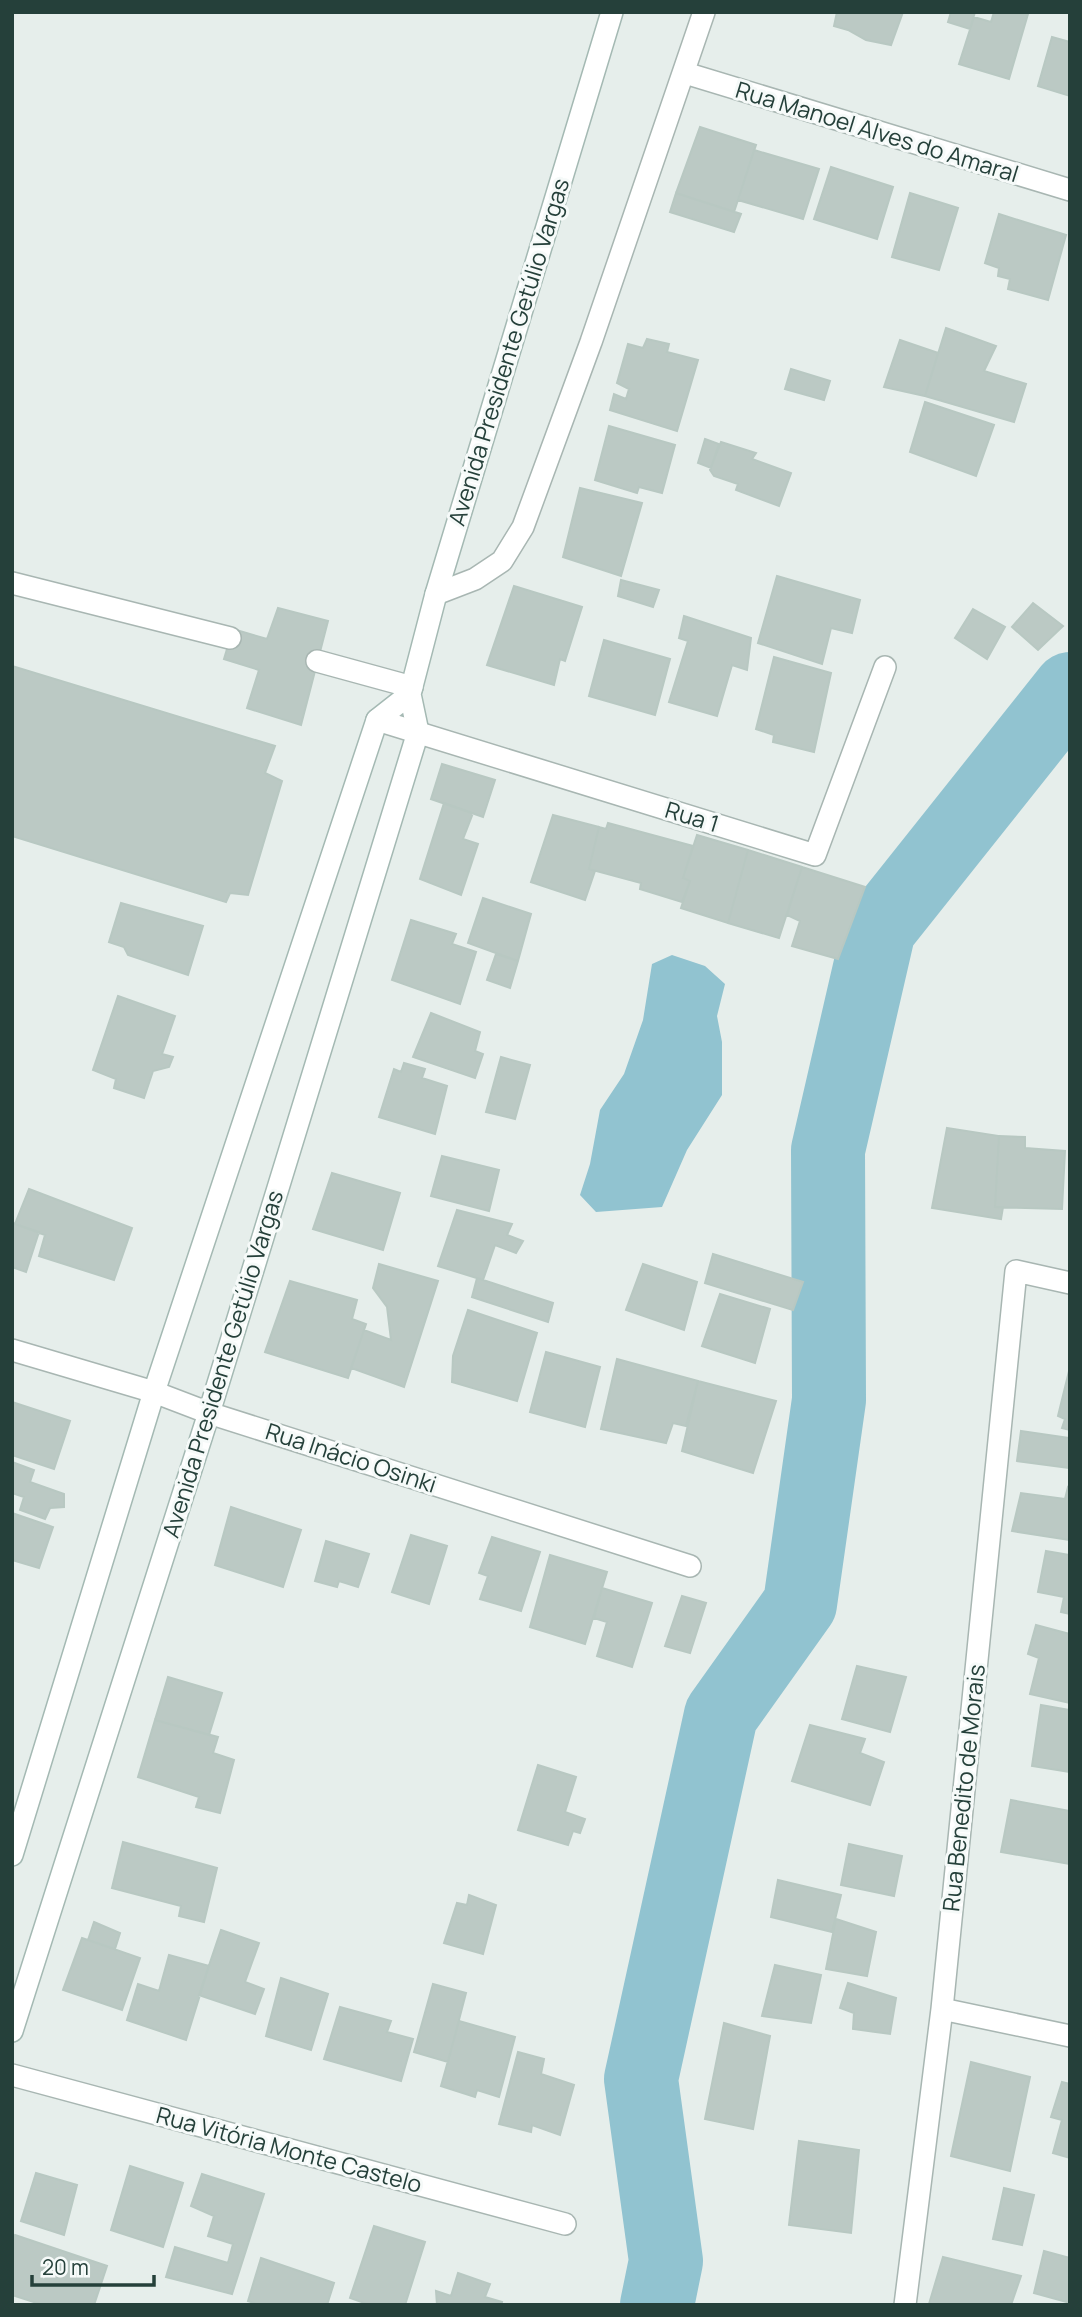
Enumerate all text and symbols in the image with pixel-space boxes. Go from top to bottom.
street label: Rua Manoel Alves do Amaral [732,73,1023,189]
street label: Avenida Presidente Getúlio Vargas [440,174,576,529]
street label: Rua 1 [662,793,723,839]
street label: Avenida Presidente Getúlio Vargas [154,1186,290,1541]
street label: Rua Inácio Osinki [262,1414,441,1500]
street label: Rua Benedito de Morais [934,1663,992,1913]
street label: Rua Vitória Monte Castelo [153,2098,426,2200]
scale bar [32,2244,154,2288]
text: 20 m [42,2253,89,2281]

